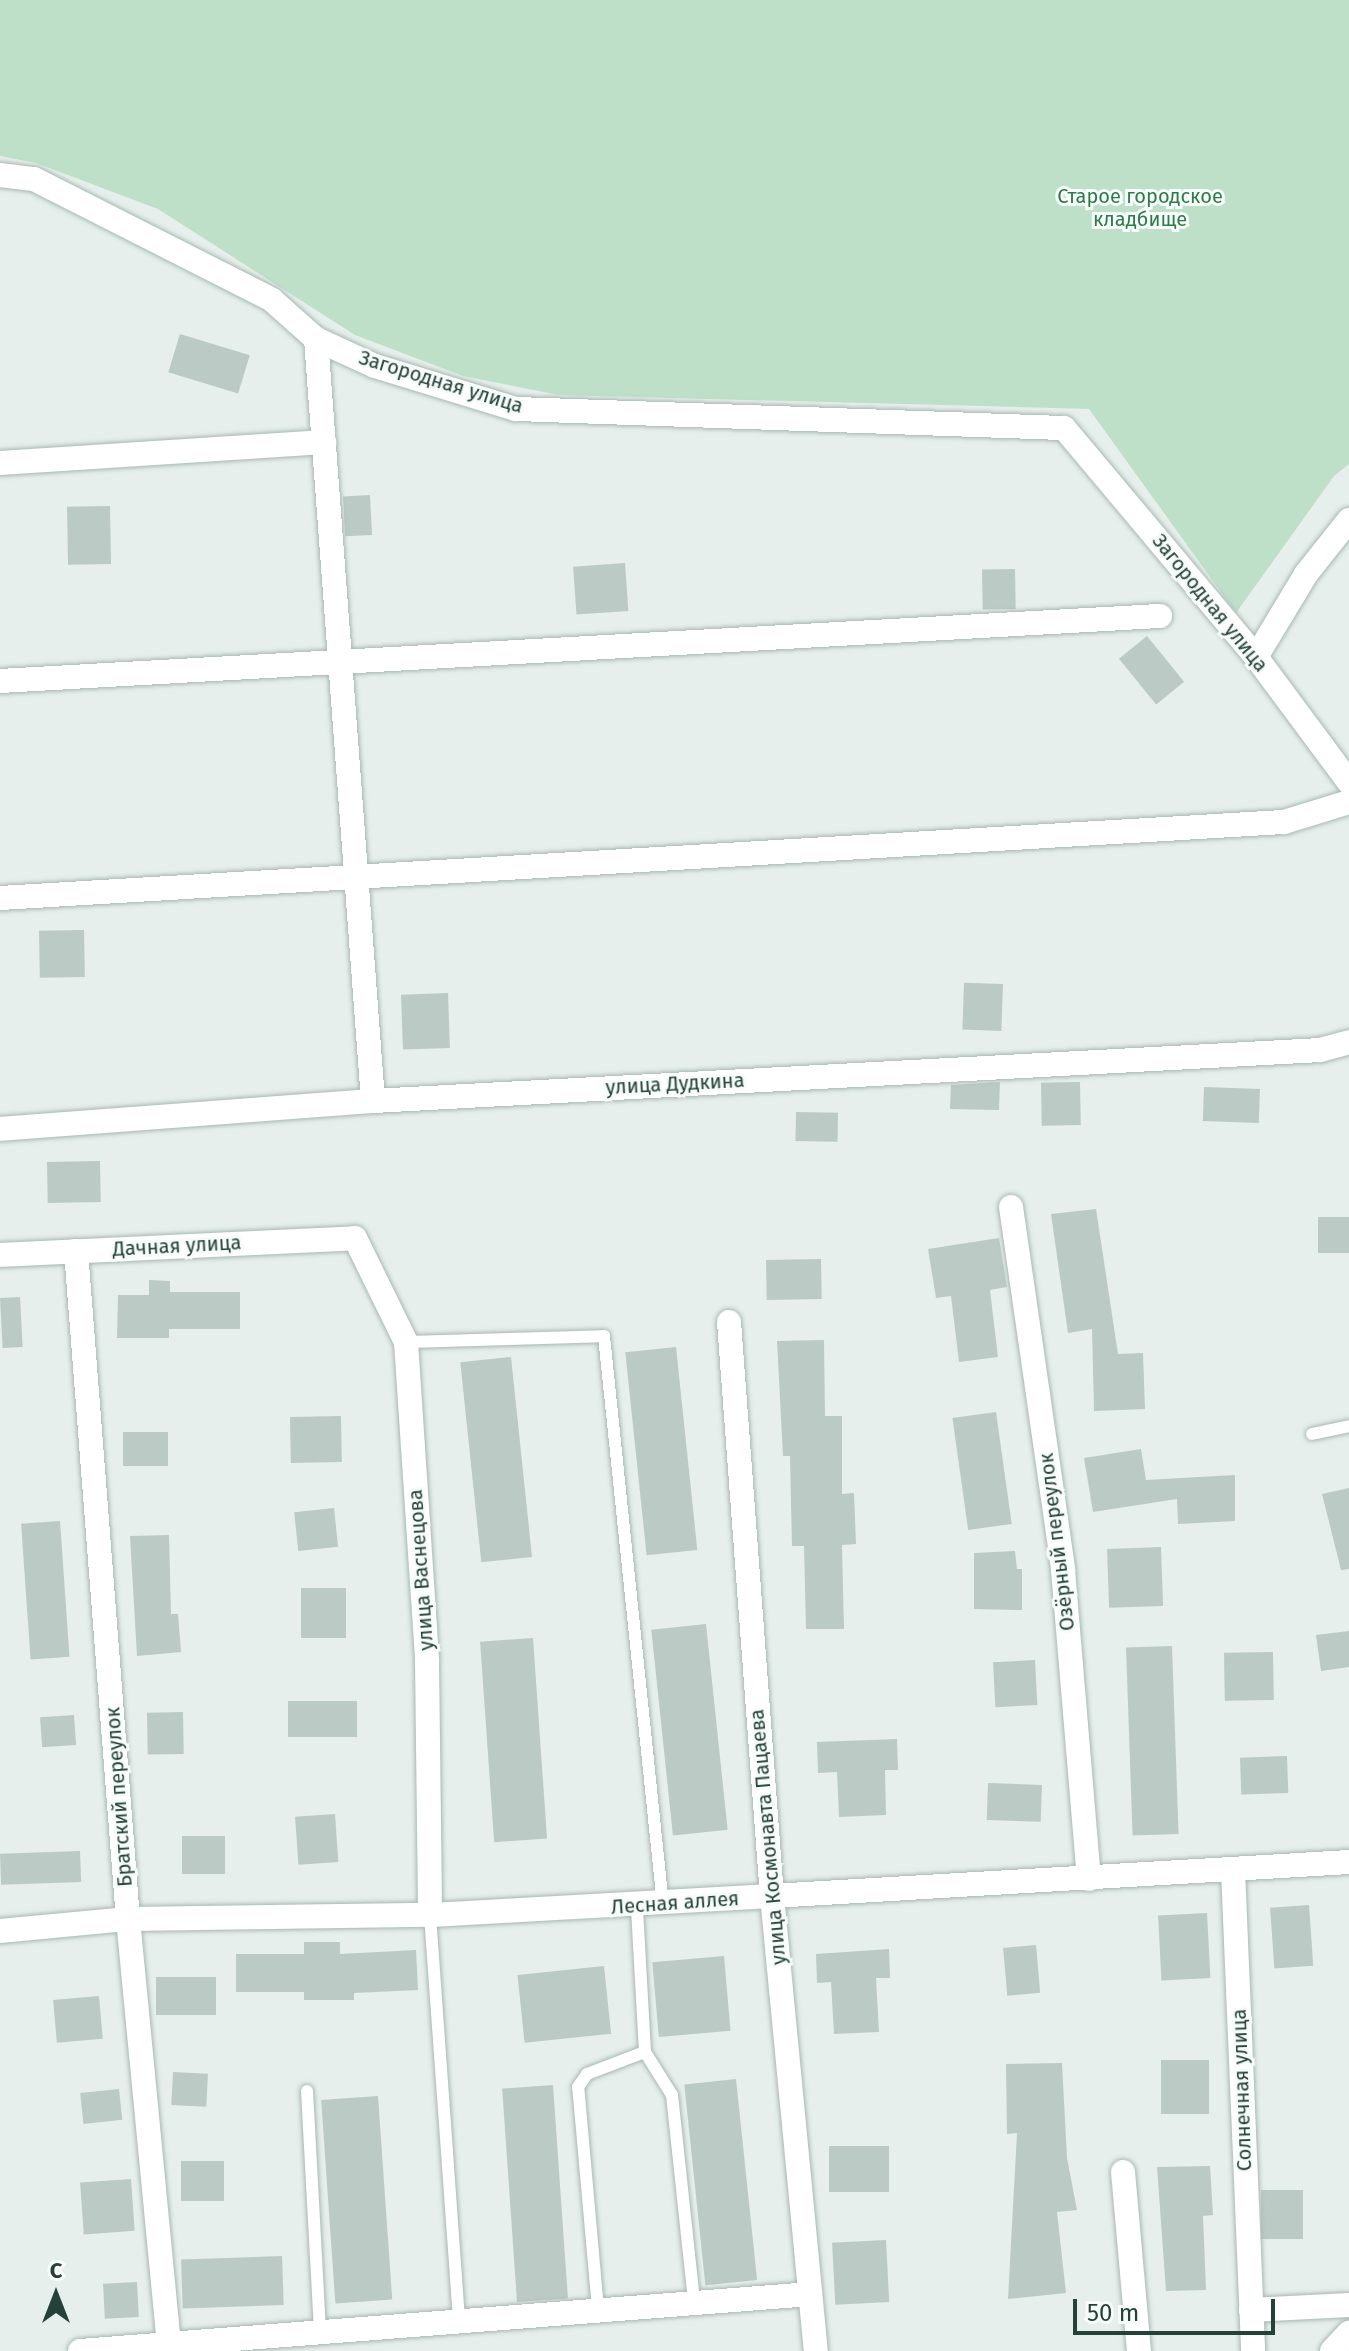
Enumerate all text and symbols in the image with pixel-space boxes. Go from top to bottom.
park label: Старое городское кладбище [1057,184,1223,231]
street label: Загородная улица [356,346,526,418]
street label: Загородная улица [1147,529,1273,677]
street label: улица Дудкина [605,1068,745,1100]
street label: Дачная улица [112,1231,242,1261]
street label: Озёрный переулок [1034,1452,1080,1632]
street label: улица Васнецова [403,1489,439,1651]
street label: Братский переулок [101,1706,137,1888]
street label: улица Космонавта Пацаева [745,1708,791,1966]
street label: Лесная аллея [610,1887,740,1919]
street label: Солнечная улица [1227,2008,1257,2172]
north arrow [16,2255,96,2335]
text: С [50,2257,62,2284]
scale bar [1077,2283,1279,2333]
text: 50 m [1087,2299,1139,2327]

